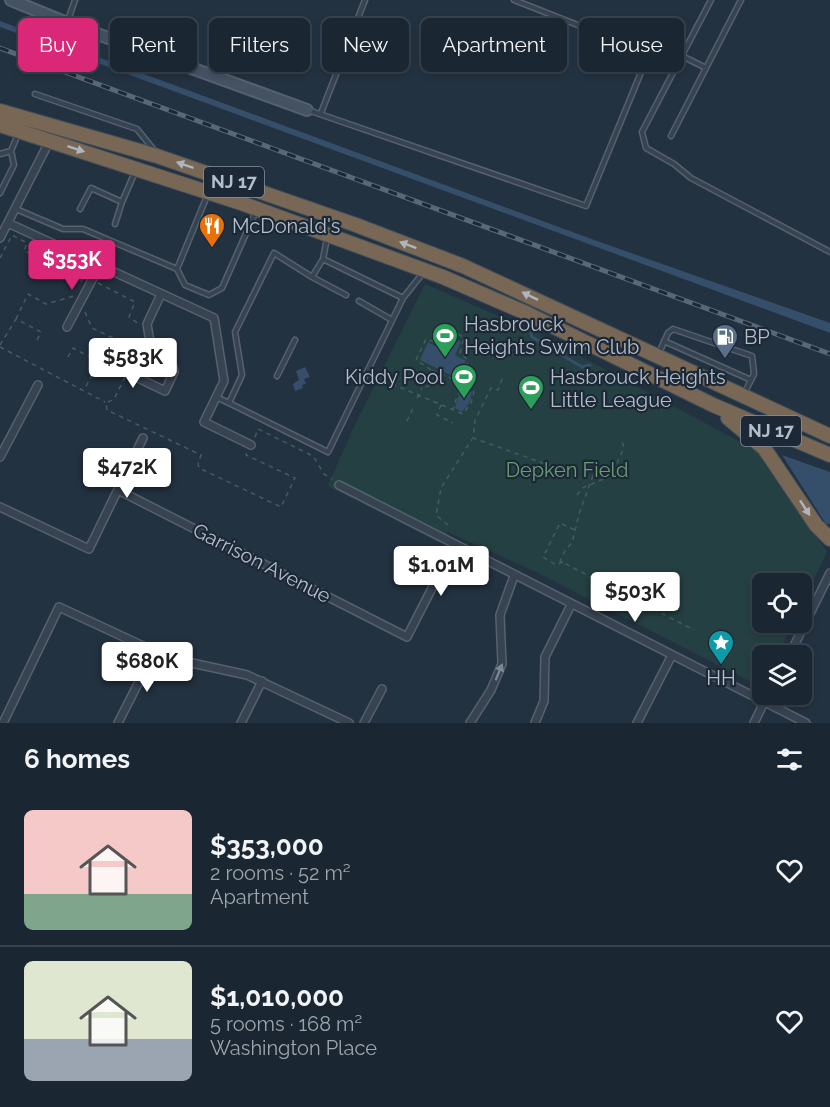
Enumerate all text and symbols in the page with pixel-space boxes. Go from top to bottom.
chip: Buy [18,18,98,72]
chip: Rent [110,18,197,72]
chip: Filters [209,18,310,72]
chip: New [322,18,409,72]
chip: Apartment [421,18,567,72]
chip: House [579,18,684,72]
one-way arrow [67,144,85,154]
one-way arrow [176,160,194,170]
road number: NJ 17 [204,167,264,197]
restaurant icon: McDonald's [197,211,227,249]
place label: McDonald's [232,214,340,238]
pin: $353K [30,240,114,291]
one-way arrow [399,240,417,250]
text: $353K [42,247,102,271]
one-way arrow [521,291,538,301]
place label: Hasbrouck Heights Swim Club [464,312,639,359]
sports icon: Hasbrouck Heights Swim Club [430,321,460,359]
fuel station icon: BP [710,322,740,360]
place label: BP [744,325,770,349]
pin: $583K [91,338,175,389]
text: $583K [103,345,163,369]
sports icon: Kiddy Pool [449,362,479,400]
place label: Kiddy Pool [345,365,445,389]
place label: Hasbrouck Heights Little League [550,365,726,412]
sports icon: Hasbrouck Heights Little League [516,373,546,411]
road number: NJ 17 [741,416,801,446]
pin: $472K [85,448,169,499]
text: $472K [97,455,157,479]
park label: Depken Field [506,458,628,482]
one-way arrow [799,500,810,516]
street label: Garrison Avenue [189,518,335,608]
pin: $1.01M [392,546,490,597]
text: $1.01M [408,553,474,577]
pin: $503K [593,572,677,623]
map controls [752,573,812,705]
button: locate [752,573,812,633]
text: $503K [605,579,665,603]
place icon: HH [706,628,736,666]
pin: $680K [105,642,189,693]
button: layers [752,645,812,705]
text: $680K [116,649,178,673]
one-way arrow [494,663,504,681]
place label: HH [706,666,736,690]
icon: filters [773,743,806,776]
text: 6 homes [24,744,130,774]
text: $353,000 [210,831,324,861]
icon: home [72,834,144,906]
icon: heart [773,854,806,887]
text: 2 rooms · 52 m² [210,861,351,885]
text: Apartment [210,885,309,909]
text: $1,010,000 [210,982,344,1012]
icon: home [72,985,144,1057]
icon: heart [773,1005,806,1038]
text: 5 rooms · 168 m² [210,1012,362,1036]
text: Washington Place [210,1036,377,1060]

